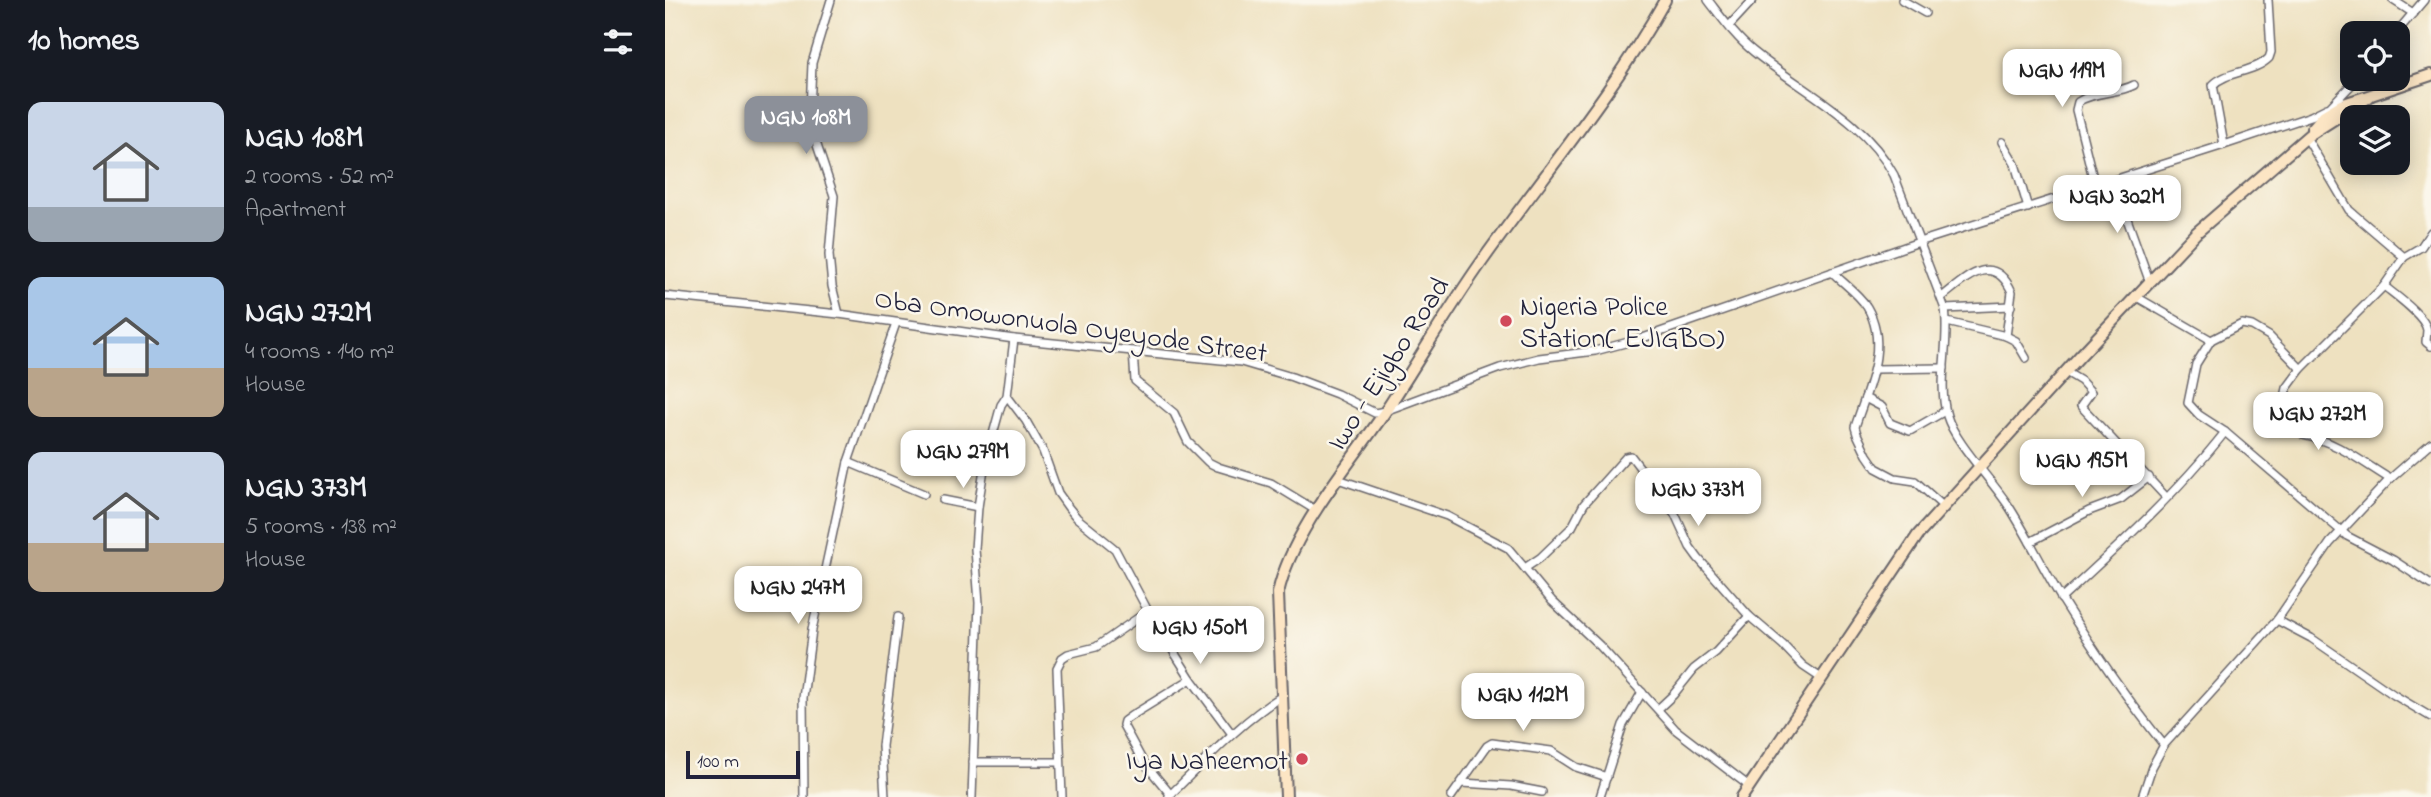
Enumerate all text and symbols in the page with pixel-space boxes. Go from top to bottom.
text: 10 homes [28,20,140,64]
map controls [2340,21,2410,175]
button: locate [2340,21,2410,91]
icon: filters [599,23,637,61]
pin: NGN 119M [1990,50,2134,109]
text: NGN 119M [2019,55,2105,88]
pin: NGN 108M [734,96,878,156]
text: NGN 108M [760,102,852,135]
button: layers [2340,105,2410,175]
text: NGN 108M [245,117,364,161]
icon: home [84,130,168,214]
text: 2 rooms · 52 m² [245,161,394,194]
pin: NGN 302M [2045,176,2189,235]
text: NGN 302M [2069,181,2165,214]
text: Apartment [245,194,346,227]
street label: Iwo - Ejigbo Road [1318,270,1462,460]
street label: Oba Omowonuola Oyeyode Street [871,280,1270,375]
place label: Nigeria Police Station( EJIGBO) [1520,288,1724,361]
text: NGN 272M [245,292,372,336]
icon: home [84,305,168,389]
marker: Nigeria Police Station( EJIGBO) [1498,313,1514,329]
text: 4 rooms · 140 m² [245,336,394,369]
text: House [245,369,305,402]
pin: NGN 272M [2246,392,2390,452]
text: NGN 272M [2269,398,2367,431]
pin: NGN 279M [891,430,1035,490]
text: NGN 279M [916,436,1010,469]
pin: NGN 195M [2010,440,2154,499]
text: NGN 195M [2036,445,2128,478]
text: NGN 373M [245,467,367,511]
pin: NGN 373M [1626,468,1770,528]
text: NGN 373M [1651,474,1745,507]
icon: home [84,480,168,564]
text: 5 rooms · 138 m² [245,511,397,544]
text: House [245,544,305,577]
pin: NGN 247M [726,566,870,626]
text: NGN 247M [750,572,846,605]
pin: NGN 150M [1128,606,1272,666]
text: NGN 150M [1152,612,1248,645]
pin: NGN 112M [1451,674,1595,733]
text: NGN 112M [1477,679,1569,712]
place label: Iya Naheemot [1126,742,1288,783]
scale bar [686,748,800,780]
text: 100 m [697,749,739,776]
marker: Iya Naheemot [1294,751,1310,767]

